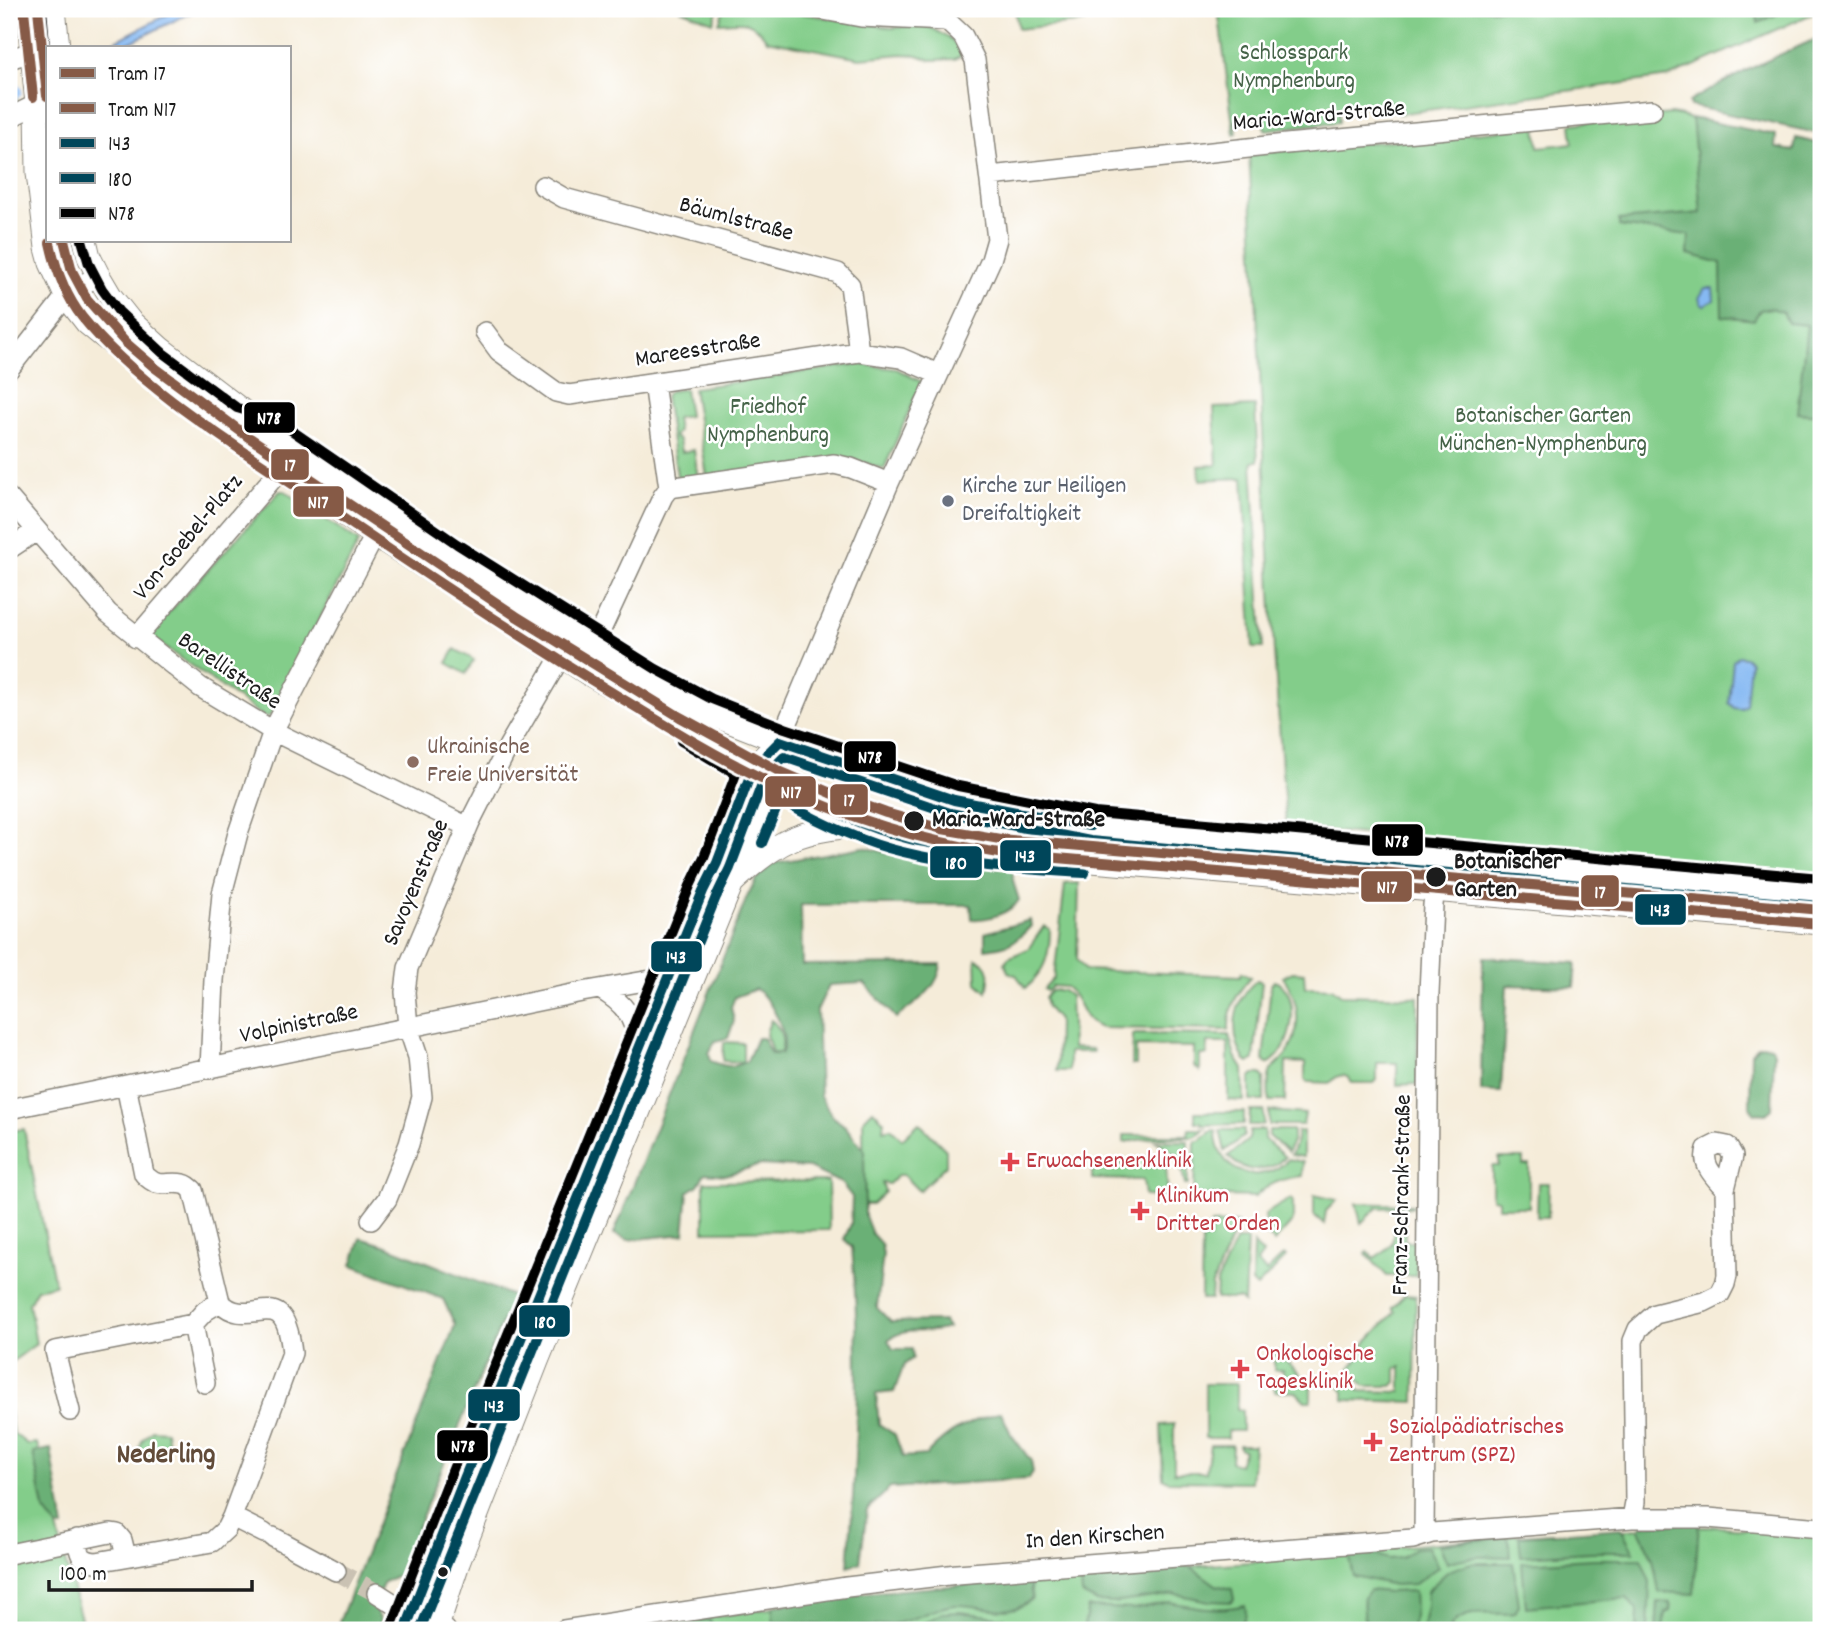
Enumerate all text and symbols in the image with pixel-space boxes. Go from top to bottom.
park label: Schlosspark Nymphenburg [1233,37,1355,99]
legend [46,46,290,242]
text: Tram 17 [108,61,166,91]
street label: Maria-Ward-Straße [1231,93,1407,141]
text: Tram N17 [108,97,176,127]
text: 143 [108,131,131,161]
text: 180 [108,167,132,197]
street label: Bäumlstraße [675,188,797,252]
text: N78 [108,201,135,231]
street label: Mareesstraße [633,324,763,378]
park label: Friedhof Nymphenburg [707,391,829,453]
park label: Botanischer Garten München-Nymphenburg [1439,400,1647,462]
line badge: N78 [243,401,296,434]
text: N78 [257,407,282,434]
line badge: 17 [270,448,310,481]
text: 17 [284,454,296,481]
street label: Von-Goebel-Platz [126,467,252,609]
place label: Kirche zur Heiligen Dreifaltigkeit [962,470,1126,532]
line badge: N17 [292,485,345,518]
text: N17 [308,491,328,518]
marker: Kirche zur Heiligen Dreifaltigkeit [940,493,956,509]
street label: Barellistraße [170,625,288,719]
place label: Ukrainische Freie Universität [427,731,578,793]
line badge: N78 [843,740,897,773]
text: N78 [858,746,883,773]
marker: Ukrainische Freie Universität [405,754,421,770]
line badge: N17 [764,775,817,808]
text: N17 [781,781,801,808]
line badge: 17 [829,783,869,816]
text: 17 [843,789,855,816]
place label: Maria-Ward-Straße [932,804,1105,838]
marker: Maria-Ward-Straße [902,809,926,833]
street label: Savoyenstraße [375,814,459,952]
line badge: N78 [1371,823,1424,857]
text: N78 [1385,830,1410,857]
line badge: 143 [999,839,1052,872]
line badge: 180 [929,845,983,879]
text: 143 [1015,845,1035,872]
place label: Botanischer Garten [1454,846,1563,908]
text: 180 [945,852,967,879]
marker: Botanischer Garten [1424,865,1448,889]
line badge: N17 [1360,870,1413,903]
line badge: 17 [1580,874,1620,908]
text: N17 [1377,876,1397,903]
text: 17 [1594,881,1606,908]
line badge: 143 [1634,893,1687,926]
text: 143 [1650,899,1670,926]
line badge: 143 [650,940,703,973]
text: 143 [666,946,686,973]
street label: Volpinistraße [237,996,361,1054]
street label: Franz-Schrank-Straße [1384,1094,1422,1296]
place label: Erwachsenenklinik [1026,1145,1192,1179]
marker: Erwachsenenklinik [1000,1152,1020,1172]
place label: Klinikum Dritter Orden [1156,1180,1280,1242]
marker: Klinikum Dritter Orden [1130,1201,1150,1221]
line badge: 180 [518,1304,571,1338]
text: 180 [534,1311,556,1338]
place label: Onkologische Tagesklinik [1256,1338,1374,1400]
marker: Onkologische Tagesklinik [1230,1359,1250,1379]
line badge: 143 [467,1388,521,1422]
text: 143 [484,1395,504,1422]
place label: Sozialpädiatrisches Zentrum (SPZ) [1389,1411,1564,1473]
line badge: N78 [436,1429,489,1462]
marker: Sozialpädiatrisches Zentrum (SPZ) [1363,1432,1383,1452]
text: N78 [451,1435,476,1462]
district label: Nederling [117,1437,215,1477]
street label: In den Kirschen [1024,1516,1166,1560]
scale bar [49,1548,252,1592]
text: 100 m [60,1561,107,1591]
unlabelled marker [436,1565,450,1579]

